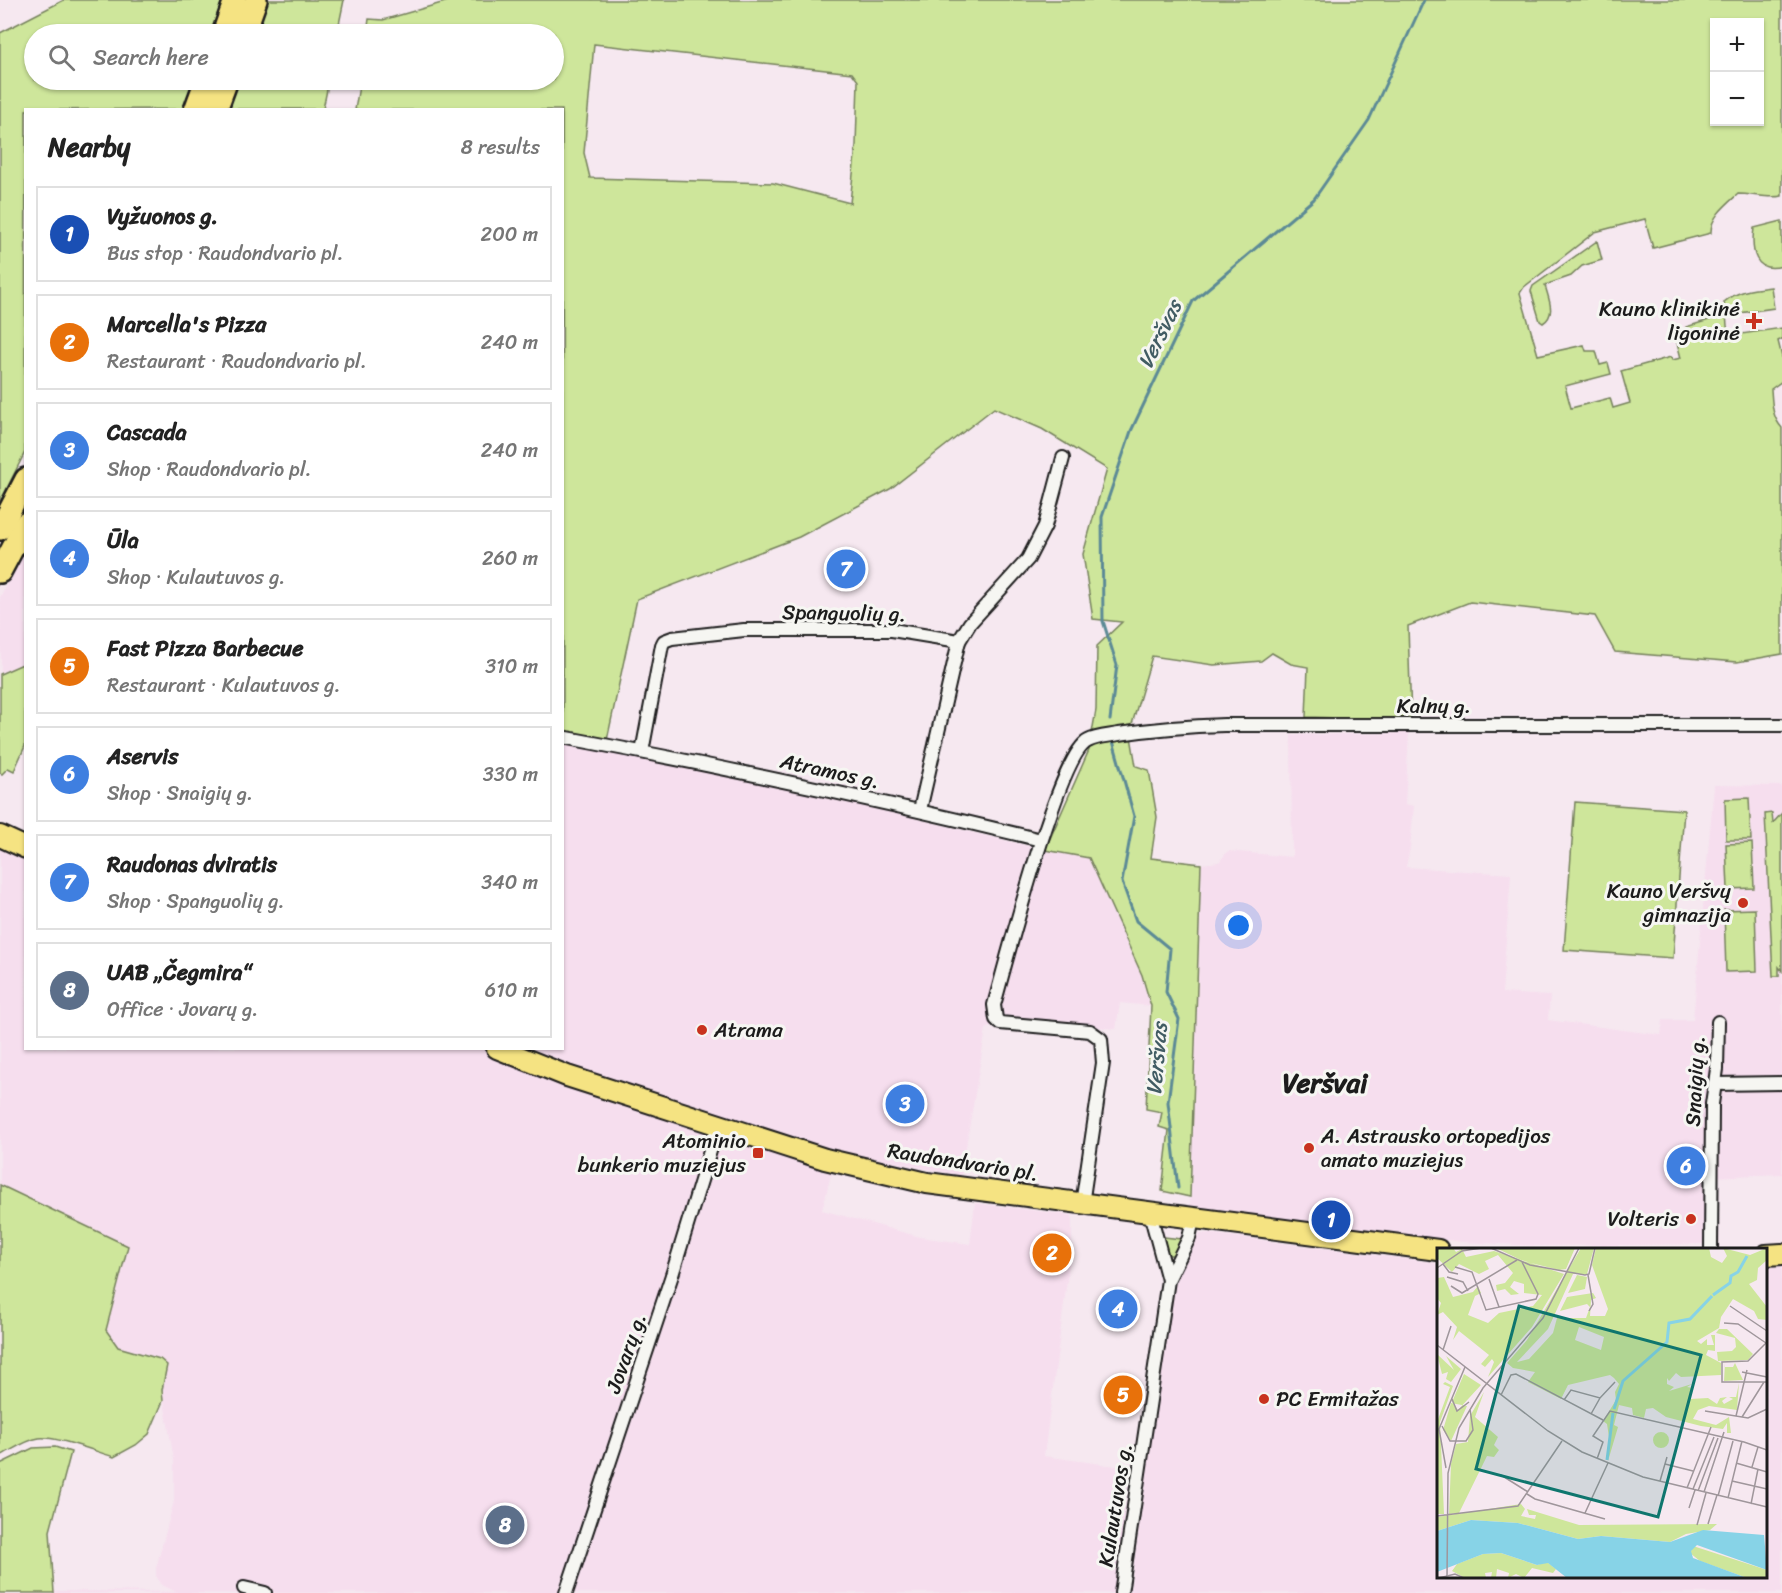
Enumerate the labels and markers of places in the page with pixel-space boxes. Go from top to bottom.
place label: Kauno klinikinė ligoninė [1599,290,1740,352]
marker: Kauno klinikinė ligoninė [1745,312,1763,330]
pin: 7 [826,546,866,592]
place label: Kauno Veršvų gimnazija [1607,872,1732,934]
marker: Kauno Veršvų gimnazija [1736,896,1750,910]
place label: Atrama [713,1011,783,1049]
marker: Atrama [695,1023,709,1037]
pin: 3 [886,1082,924,1126]
place label: A. Astrausko ortopedijos amato muziejus [1320,1117,1551,1179]
place label: Atominio bunkerio muziejus [578,1122,746,1184]
marker: A. Astrausko ortopedijos amato muziejus [1302,1141,1316,1155]
pin: 6 [1666,1144,1706,1188]
marker: Atominio bunkerio muziejus [751,1146,765,1160]
pin: 1 [1312,1198,1350,1242]
place label: Volteris [1608,1200,1679,1238]
marker: Volteris [1684,1212,1698,1226]
pin: 2 [1032,1230,1072,1276]
pin: 4 [1098,1286,1138,1332]
pin: 5 [1104,1372,1142,1418]
place label: PC Ermitažas [1276,1380,1399,1418]
marker: PC Ermitažas [1257,1392,1271,1406]
pin: 8 [486,1502,524,1547]

